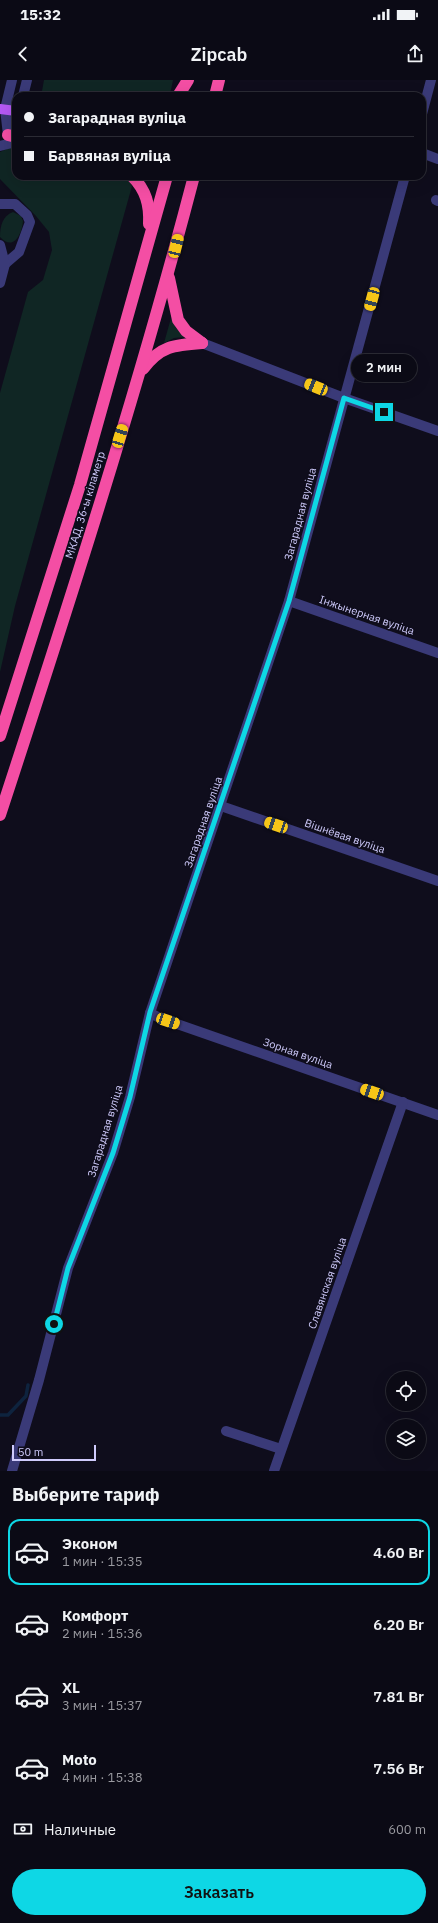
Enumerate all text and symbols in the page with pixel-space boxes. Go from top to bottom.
text: 15:32 [20,5,61,24]
icon: back [12,43,34,65]
text: Zipcab [191,43,247,66]
icon: share [404,43,426,65]
text: Загарадная вуліца [48,108,186,127]
text: Барвяная вуліца [48,146,171,165]
car [167,233,185,259]
car [363,286,381,312]
callout: 2 мин [351,354,417,382]
text: 2 мин [366,359,402,376]
car [303,377,329,397]
route end [375,403,393,421]
car [111,423,129,449]
street label: МКАД, 36-ы кіламетр [62,450,108,560]
street label: Загарадная вуліца [281,466,319,562]
street label: Інжынерная вуліца [318,592,417,638]
street label: Загарадная вуліца [181,774,225,869]
car [263,815,289,835]
street label: Вішнёвая вуліца [303,816,387,856]
car [155,1011,181,1031]
street label: Зорная вуліца [261,1035,335,1071]
car [359,1082,385,1102]
street label: Загарадная вуліца [84,1083,126,1179]
street label: Славянская вуліца [305,1235,349,1331]
route start [45,1315,63,1333]
map controls [386,1371,426,1459]
button: locate [386,1371,426,1411]
button: layers [386,1419,426,1459]
scale bar [12,1443,96,1462]
text: 50 m [18,1445,43,1459]
text: Выберите тариф [12,1483,159,1506]
icon: car [14,1534,50,1570]
text: Эконом [62,1534,118,1553]
text: 4.60 Br [373,1543,424,1562]
text: 1 мин · 15:35 [62,1553,143,1570]
icon: car [14,1606,50,1642]
text: Комфорт [62,1606,128,1625]
text: 6.20 Br [373,1615,424,1634]
text: 2 мин · 15:36 [62,1625,143,1642]
icon: car [14,1678,50,1714]
text: XL [62,1678,80,1697]
text: 7.81 Br [373,1687,424,1706]
text: 3 мин · 15:37 [62,1697,143,1714]
icon: car [14,1750,50,1786]
text: Moto [62,1750,97,1769]
text: 7.56 Br [373,1759,424,1778]
text: 4 мин · 15:38 [62,1769,143,1786]
icon: cash [12,1818,34,1840]
text: Наличные [44,1820,116,1839]
text: 600 m [388,1821,426,1838]
button: Заказать [12,1869,426,1915]

